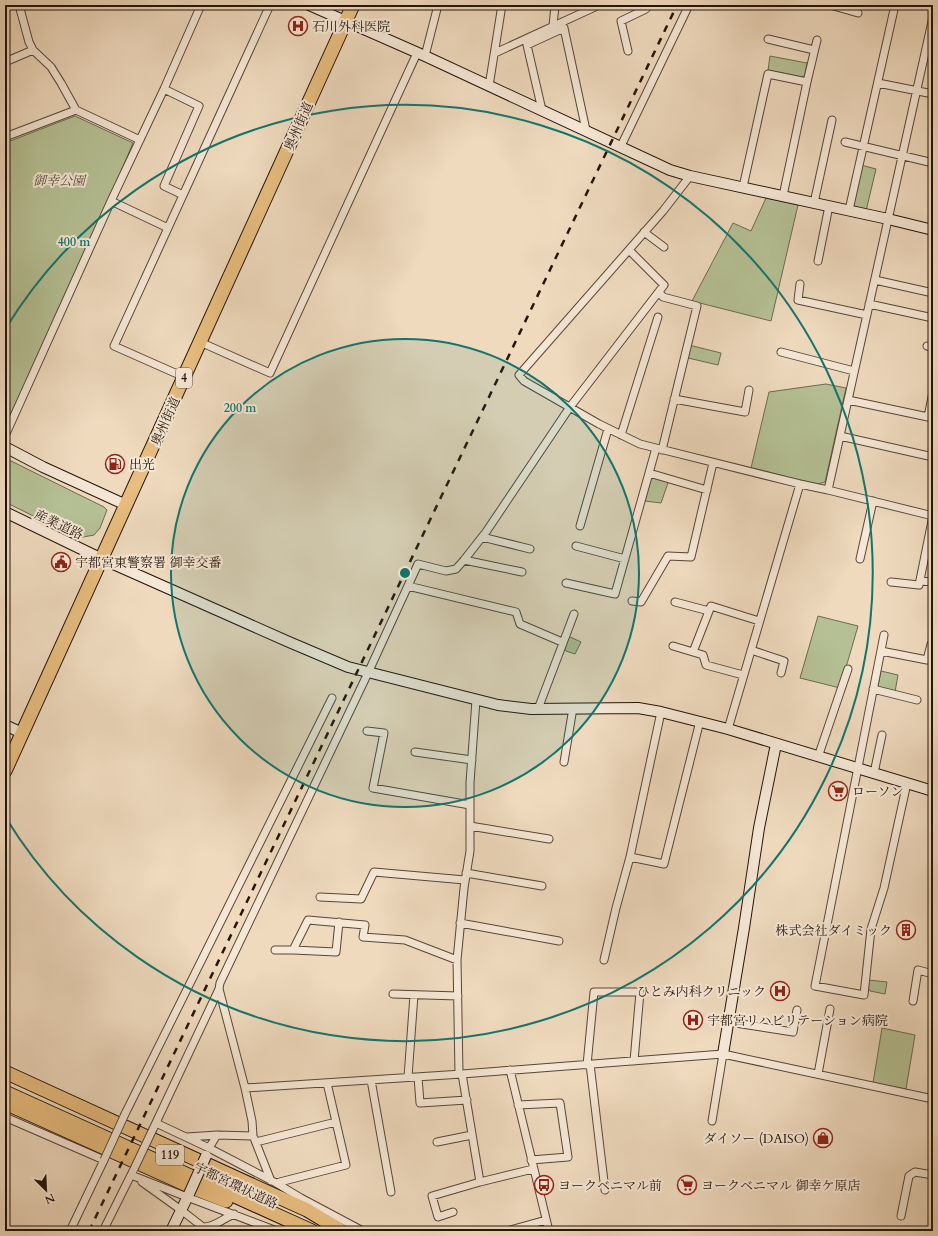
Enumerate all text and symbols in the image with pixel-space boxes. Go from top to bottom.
hospital icon: 石川外科医院 [287,15,309,37]
place label: 石川外科医院 [312,18,390,36]
street label: 奥州街道 [280,99,318,154]
park label: 御幸公園 [33,172,87,190]
text: 400 m [58,234,91,250]
road number: 4 [176,368,192,388]
street label: 奥州街道 [147,394,185,449]
text: 200 m [224,400,257,416]
fuel station icon: 出光 [104,453,126,475]
place label: 出光 [129,456,155,474]
street label: 産業道路 [31,506,86,544]
public building icon: 宇都宮東警察署 御幸交番 [50,551,72,573]
place label: 宇都宮東警察署 御幸交番 [75,554,222,572]
centre of rings [398,566,412,580]
supermarket icon: ローソン [827,780,849,802]
place label: ローソン [852,783,903,801]
building icon: 株式会社ダイミック [895,919,917,941]
place label: 株式会社ダイミック [776,922,892,940]
hospital icon: ひとみ内科クリニック [769,980,791,1002]
place label: ひとみ内科クリニック [637,983,766,1001]
hospital icon: 宇都宮リハビリテーション病院 [682,1009,704,1031]
place label: 宇都宮リハビリテーション病院 [707,1012,888,1030]
shop icon: ダイソー (DAISO) [812,1127,834,1149]
place label: ダイソー (DAISO) [704,1130,809,1148]
road number: 119 [156,1145,184,1165]
street label: 宇都宮環状道路 [191,1159,281,1213]
north arrow [26,1170,66,1210]
bus stop icon: ヨークベニマル前 [533,1174,555,1196]
supermarket icon: ヨークベニマル 御幸ケ原店 [676,1174,698,1196]
place label: ヨークベニマル前 [558,1177,662,1195]
place label: ヨークベニマル 御幸ケ原店 [701,1177,861,1195]
text: N [42,1190,57,1208]

